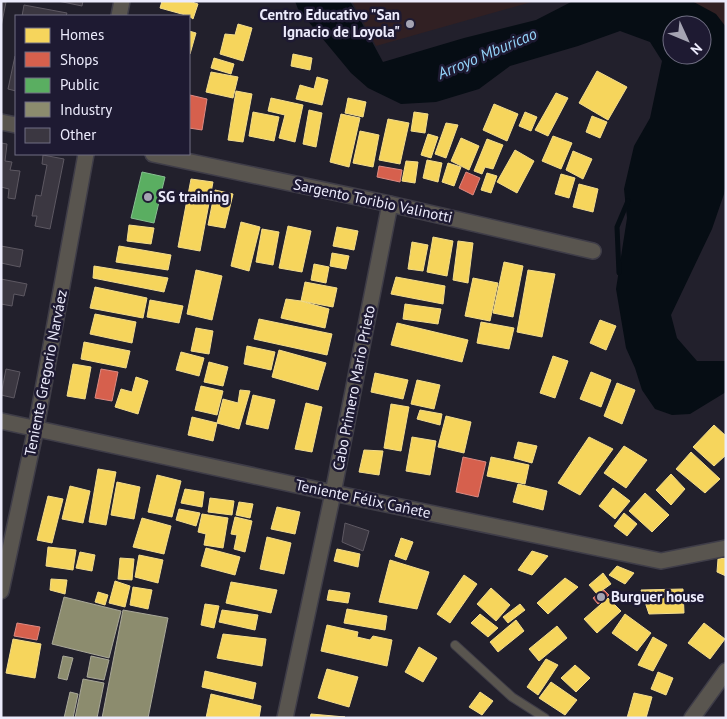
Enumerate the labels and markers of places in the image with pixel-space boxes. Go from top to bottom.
place label: Centro Educativo "San Ignacio de Loyola" [260,5,400,41]
marker: Centro Educativo "San Ignacio de Loyola" [404,18,416,30]
place label: SG training [158,187,229,206]
marker: SG training [142,191,154,203]
place label: Burguer house [611,587,705,606]
marker: Burguer house [595,591,607,603]

